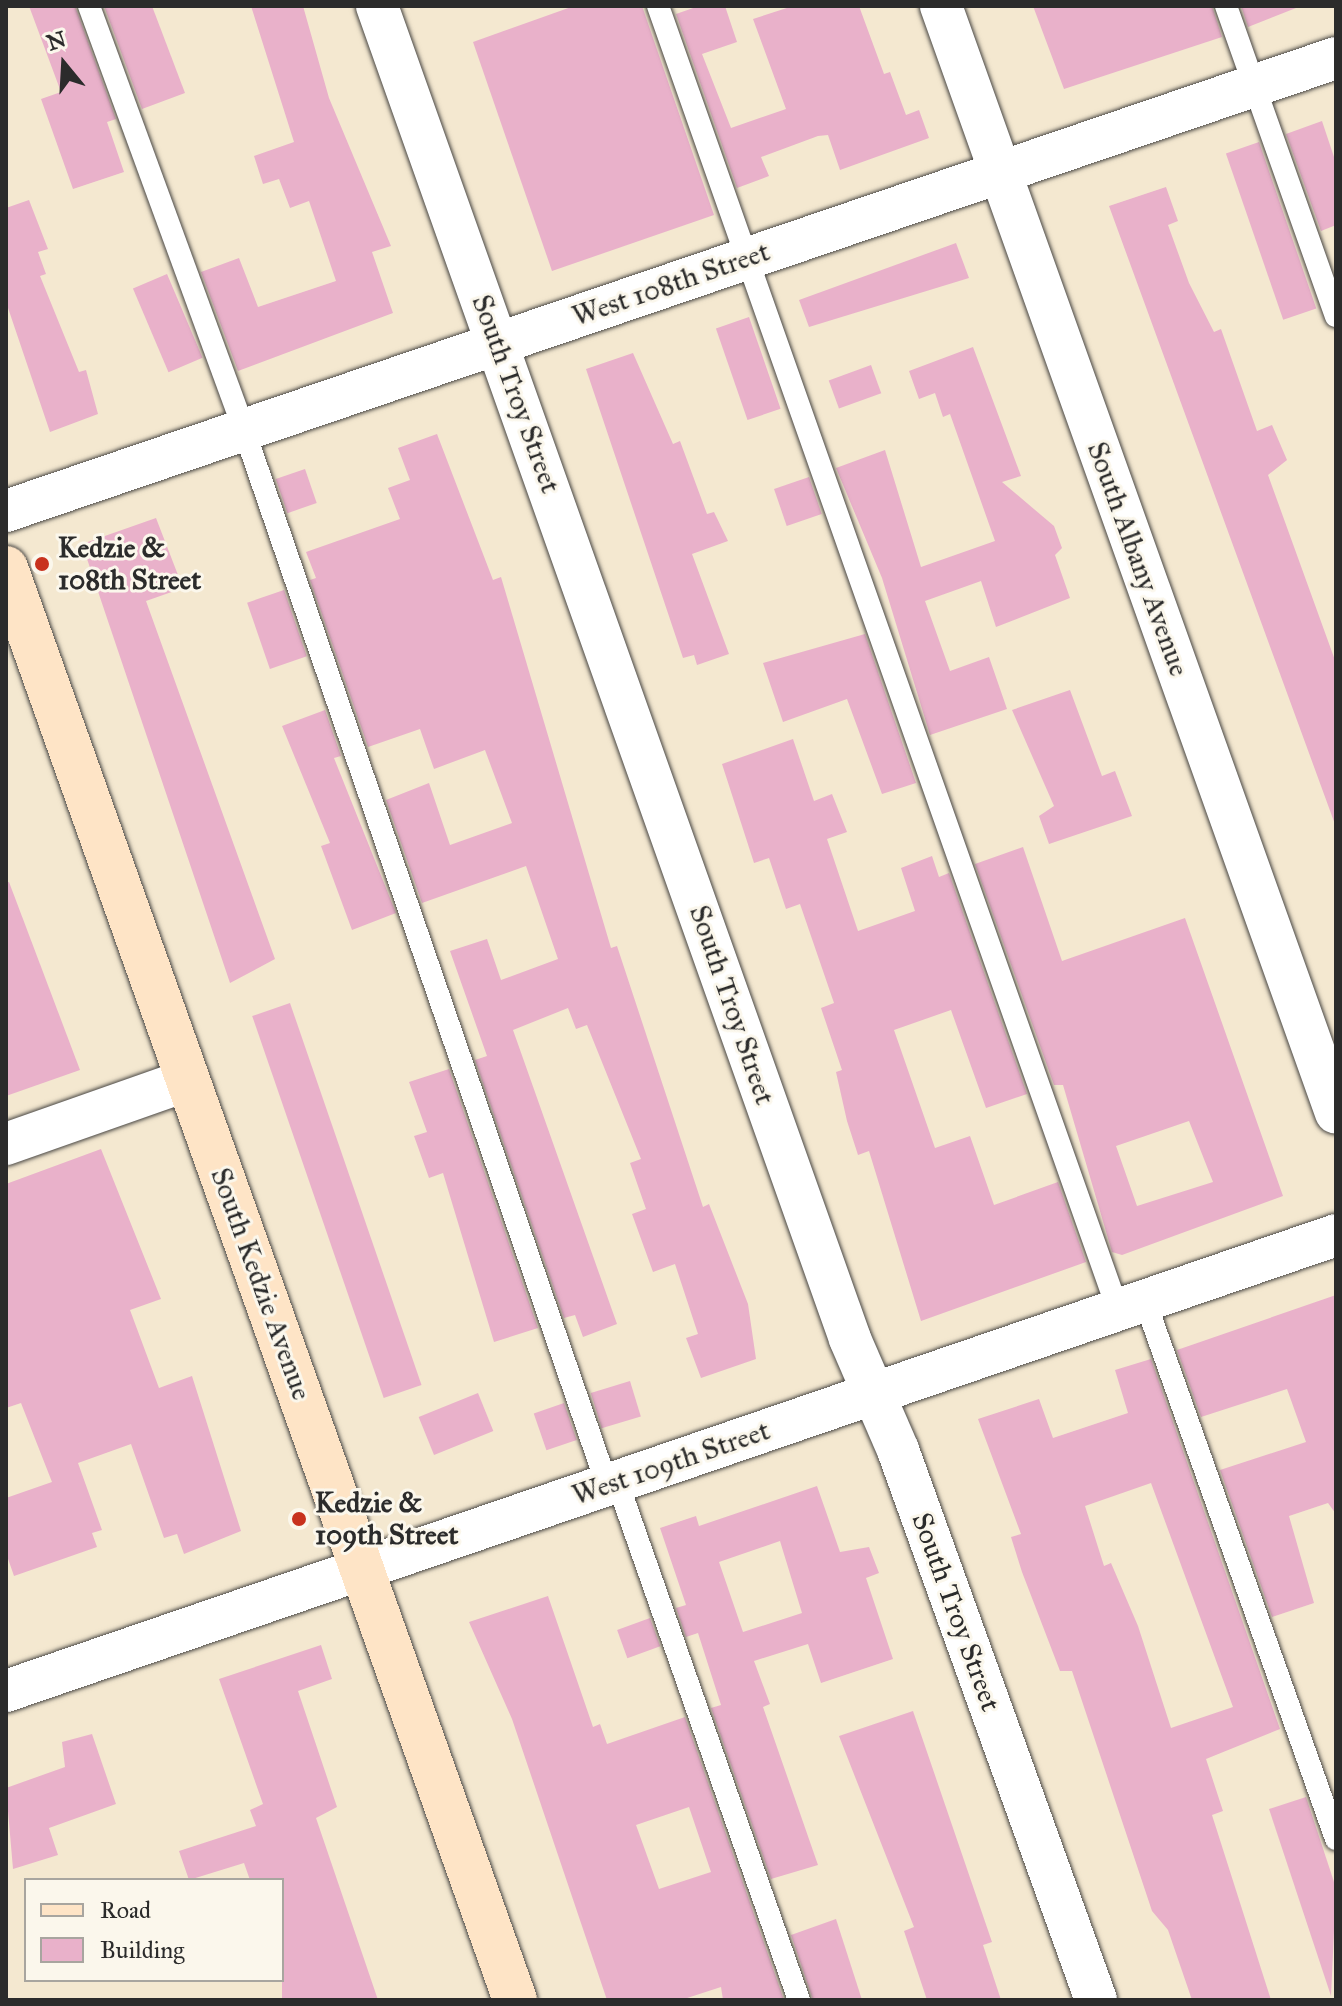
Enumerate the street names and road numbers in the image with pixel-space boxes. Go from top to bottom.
street label: West 108th Street [568,235,774,333]
street label: South Troy Street [465,290,567,498]
street label: South Albany Avenue [1080,437,1196,681]
street label: South Troy Street [682,901,782,1109]
street label: South Kedzie Avenue [203,1163,319,1405]
street label: West 109th Street [568,1413,774,1513]
street label: South Troy Street [905,1508,1007,1716]

